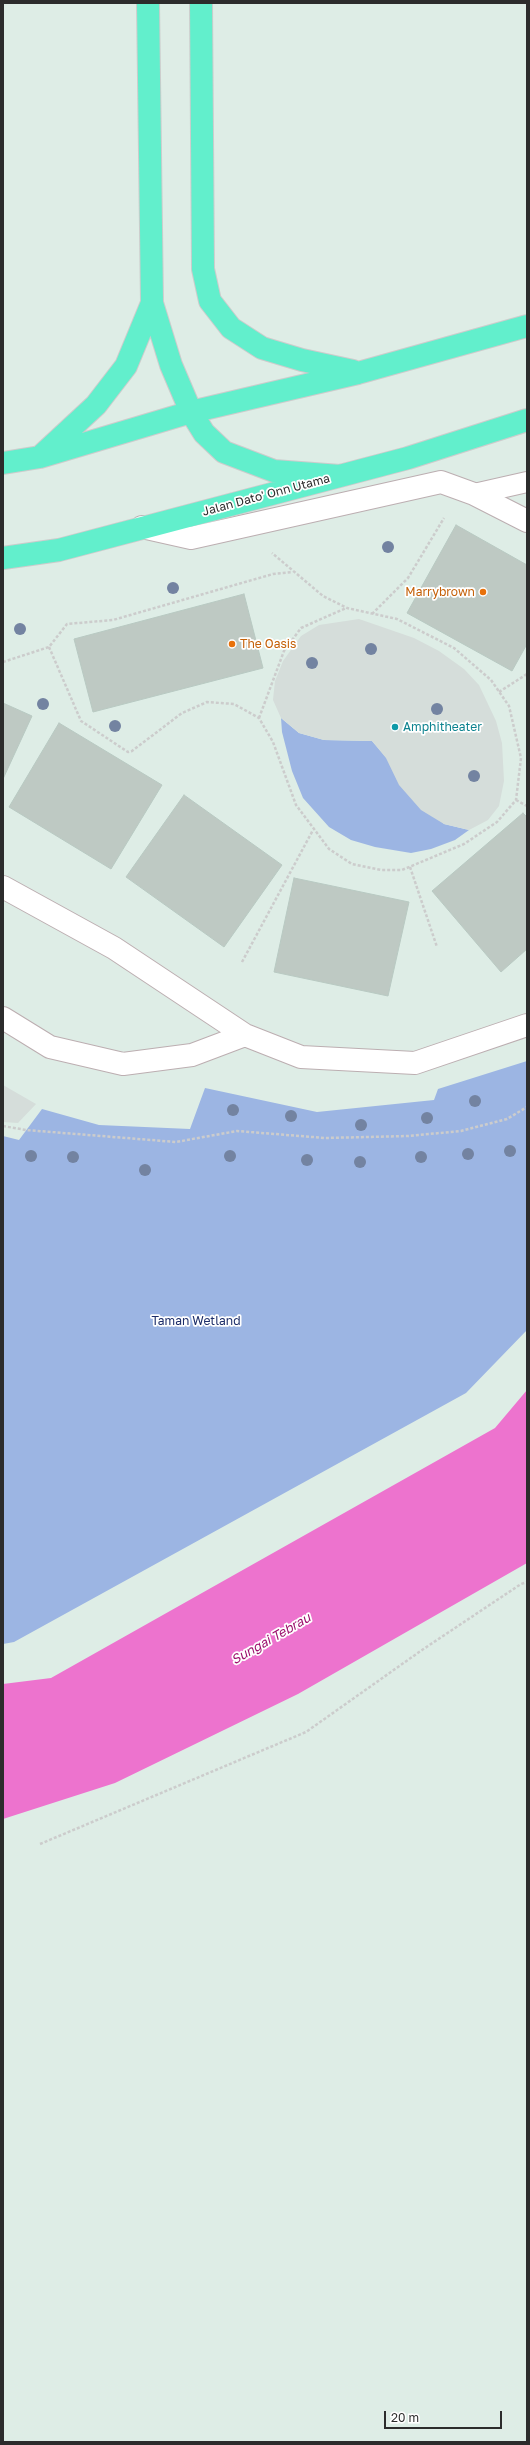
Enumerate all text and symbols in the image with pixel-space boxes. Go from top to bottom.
street label: Jalan Dato' Onn Utama [201,471,331,519]
place label: Marrybrown [405,585,475,599]
marker: Marrybrown [478,587,488,597]
place label: The Oasis [240,637,296,651]
marker: The Oasis [227,639,237,649]
place label: Amphitheater [403,720,482,734]
marker: Amphitheater [390,722,400,732]
park label: Taman Wetland [151,1314,241,1328]
water label: Sungai Tebrau [229,1610,313,1668]
scale bar [386,2403,504,2429]
text: 20 m [391,2410,419,2425]

